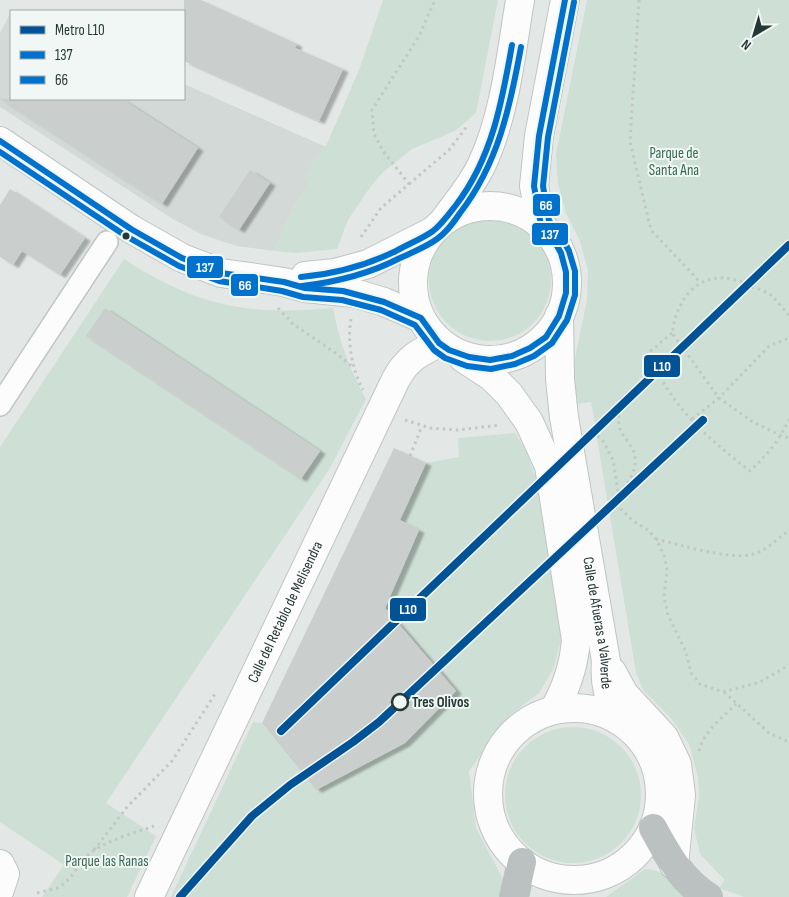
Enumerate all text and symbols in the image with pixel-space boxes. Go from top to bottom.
legend [10,10,185,100]
north arrow [729,10,779,60]
text: Metro L10 [55,21,105,40]
text: N [738,36,754,54]
text: 137 [55,46,73,65]
text: 66 [55,71,68,90]
park label: Parque de Santa Ana [649,144,699,180]
line badge: 66 [532,193,561,217]
text: 66 [539,197,553,214]
line badge: 137 [531,222,569,246]
text: 137 [541,226,560,243]
unlabelled marker [121,231,131,241]
line badge: 137 [186,255,224,279]
text: 137 [196,259,215,276]
line badge: 66 [230,273,259,297]
text: 66 [238,277,252,294]
line badge: L10 [643,354,681,378]
text: L10 [653,358,671,375]
street label: Calle del Retablo de Melisendra [243,538,327,686]
street label: Calle de Afueras a Valverde [579,555,617,690]
line badge: L10 [389,597,427,622]
text: L10 [399,601,417,618]
marker: Tres Olivos [391,693,409,711]
place label: Tres Olivos [412,693,469,712]
park label: Parque las Ranas [65,852,149,871]

